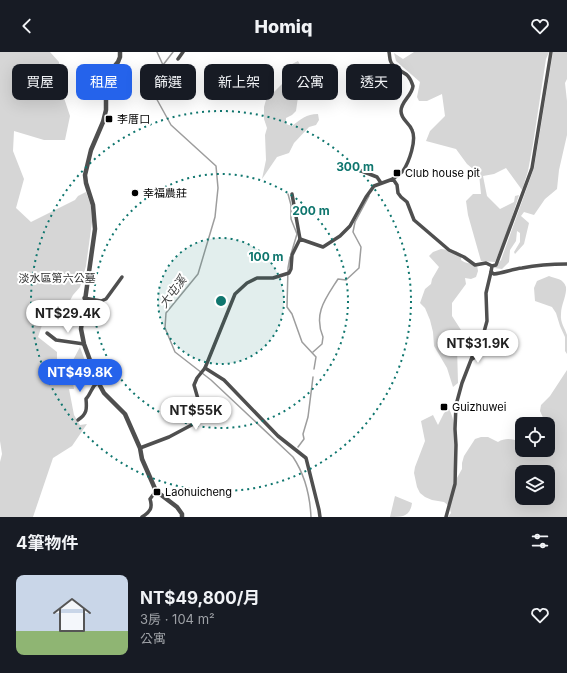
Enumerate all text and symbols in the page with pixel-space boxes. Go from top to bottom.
icon: back [16,15,38,37]
icon: heart [529,15,551,37]
text: Homiq [255,16,312,37]
chip: 買屋 [12,64,68,100]
chip: 租屋 [76,64,132,100]
chip: 篩選 [140,64,196,100]
chip: 新上架 [204,64,274,100]
chip: 公寓 [282,64,338,100]
chip: 透天 [346,64,402,100]
place label: 李厝口 [117,112,150,126]
marker: 李厝口 [104,114,114,124]
text: 300 m [336,159,374,174]
place label: Club house pit [405,166,480,180]
marker: Club house pit [392,168,402,178]
place label: 幸福農莊 [143,186,187,200]
marker: 幸福農莊 [130,188,140,198]
text: 200 m [292,203,330,218]
text: 100 m [248,249,284,264]
park label: 淡水區第六公墓 [19,271,96,285]
water label: 大屯溪 [156,271,191,311]
centre of rings [214,294,228,308]
pin: NT$29.4K [27,300,109,334]
text: NT$29.4K [35,305,101,321]
pin: NT$31.9K [437,330,519,364]
text: NT$31.9K [446,335,510,351]
pin: NT$49.8K [39,359,121,393]
text: NT$49.8K [47,364,113,380]
pin: NT$55K [163,397,229,431]
place label: Guizhuwei [452,400,506,414]
text: NT$55K [169,402,223,418]
marker: Guizhuwei [439,402,449,412]
map controls [515,417,555,505]
button: locate [515,417,555,457]
button: layers [515,465,555,505]
place label: Laohuicheng [165,485,232,499]
marker: Laohuicheng [152,487,162,497]
icon: filters [529,530,551,552]
text: 4筆物件 [16,533,79,553]
text: NT$49,800/月 [140,588,260,608]
icon: home [48,591,96,639]
icon: heart [529,604,551,626]
text: 3房 · 104 m² [140,611,215,627]
text: 公寓 [140,630,166,646]

